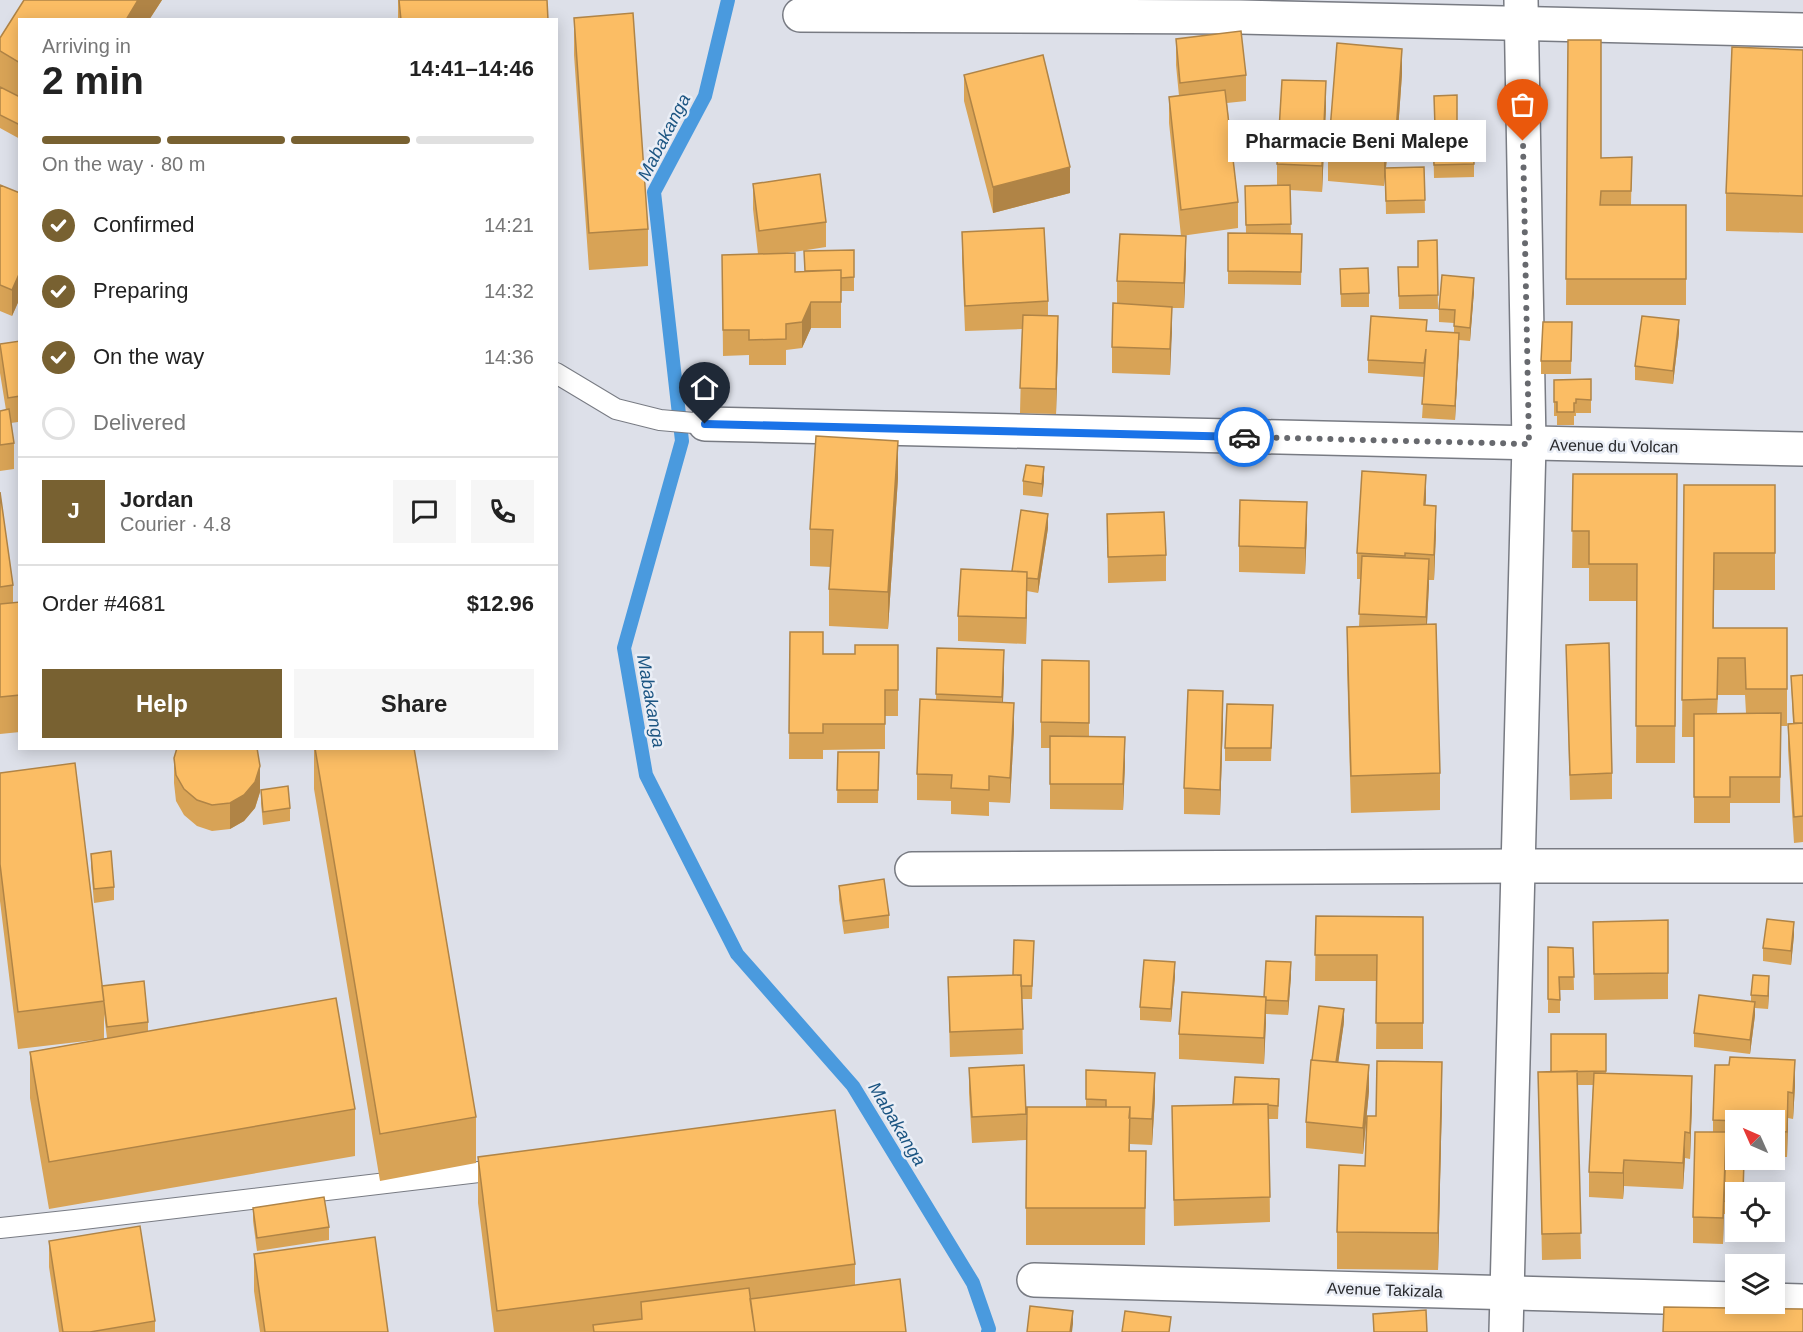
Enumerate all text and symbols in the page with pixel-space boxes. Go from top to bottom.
text: Arriving in [42,35,131,57]
text: 14:41–14:46 [409,56,534,81]
text: 2 min [42,59,144,102]
pin [1497,79,1548,141]
icon: bag [1506,88,1539,121]
water label: Mabakanga [634,91,694,183]
callout: Pharmacie Beni Malepe [1229,120,1487,162]
text: Pharmacie Beni Malepe [1245,130,1469,152]
text: On the way · 80 m [42,153,205,175]
icon: check [42,209,75,242]
text: Confirmed [93,212,194,237]
text: 14:21 [484,214,534,236]
icon: check [42,275,75,308]
text: Preparing [93,278,188,303]
text: 14:32 [484,280,534,302]
icon: check [42,341,75,374]
text: On the way [93,344,204,369]
text: 14:36 [484,346,534,368]
pin [679,362,730,424]
icon: home [688,371,721,404]
courier [1214,407,1274,467]
text: Delivered [93,410,186,435]
icon: car [1228,421,1261,454]
street label: Avenue du Volcan [1550,436,1678,456]
button: chat [393,480,456,543]
button: phone [471,480,534,543]
text: Jordan [120,487,193,512]
text: J [67,498,80,523]
text: Courier · 4.8 [120,513,231,535]
text: Order #4681 [42,591,166,616]
text: $12.96 [467,591,534,616]
water label: Mabakanga [633,653,669,749]
button: Help [42,669,282,738]
button: Share [294,669,534,738]
water label: Mabakanga [864,1079,930,1169]
north arrow [1725,1110,1785,1170]
map controls [1725,1110,1785,1314]
button: locate [1725,1182,1785,1242]
button: layers [1725,1254,1785,1314]
street label: Avenue Takizala [1327,1279,1443,1301]

